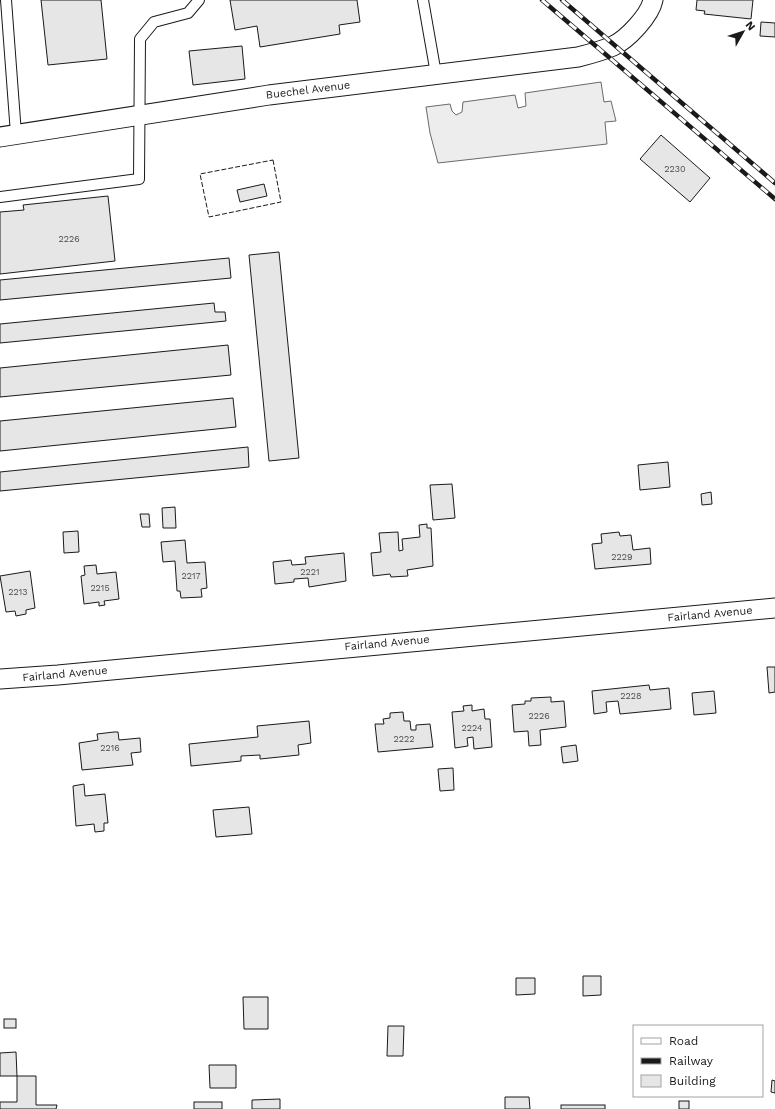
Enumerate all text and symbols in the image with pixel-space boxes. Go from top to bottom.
north arrow [723,12,763,52]
text: N [743,19,758,33]
street label: Buechel Avenue [265,78,351,102]
house number: 2230 [664,164,686,174]
house number: 2226 [58,234,80,244]
house number: 2229 [611,552,633,562]
house number: 2221 [300,567,320,577]
house number: 2217 [181,571,201,581]
house number: 2215 [90,583,110,593]
house number: 2213 [8,587,28,597]
street label: Fairland Avenue [667,604,753,624]
street label: Fairland Avenue [344,633,430,653]
street label: Fairland Avenue [22,664,108,684]
house number: 2228 [620,691,642,701]
house number: 2226 [528,711,550,721]
house number: 2224 [462,723,483,733]
house number: 2222 [394,734,415,744]
house number: 2216 [100,743,120,753]
legend [633,1025,763,1097]
text: Road [669,1034,698,1048]
text: Railway [669,1054,714,1068]
text: Building [669,1074,716,1088]

